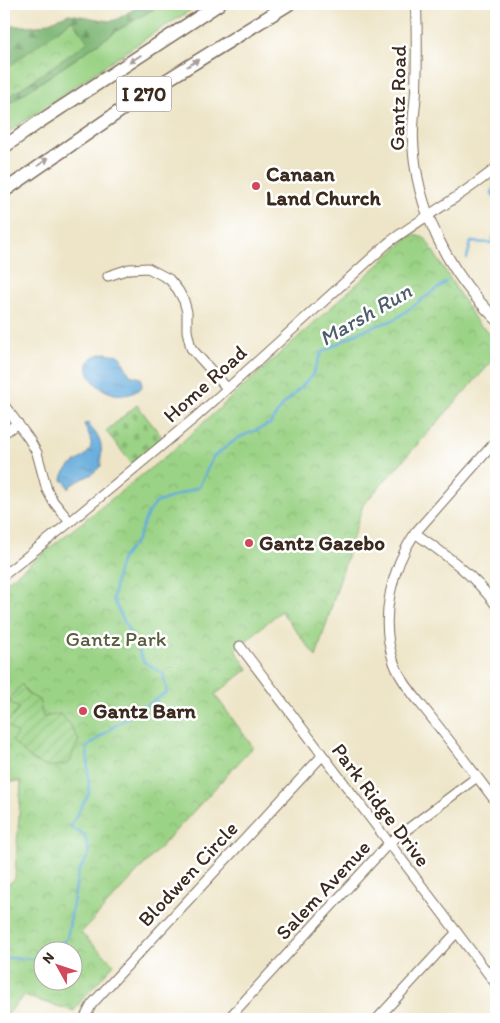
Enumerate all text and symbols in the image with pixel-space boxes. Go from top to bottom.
street label: Gantz Road [384,44,411,151]
one-way arrow [128,54,141,64]
one-way arrow [187,58,200,67]
road number: I 270 [116,76,172,112]
one-way arrow [37,157,50,167]
place label: Canaan Land Church [266,161,381,210]
marker: Canaan Land Church [250,180,262,192]
water label: Marsh Run [314,277,417,352]
street label: Home Road [158,340,251,428]
place label: Gantz Gazebo [259,530,385,555]
marker: Gantz Gazebo [243,537,255,549]
park label: Gantz Park [66,626,167,651]
place label: Gantz Barn [93,698,197,723]
marker: Gantz Barn [77,705,89,717]
street label: Park Ridge Drive [327,738,436,871]
street label: Blodwen Circle [132,816,243,932]
street label: Salem Avenue [270,835,375,945]
north arrow [32,940,82,990]
text: N [39,949,58,967]

